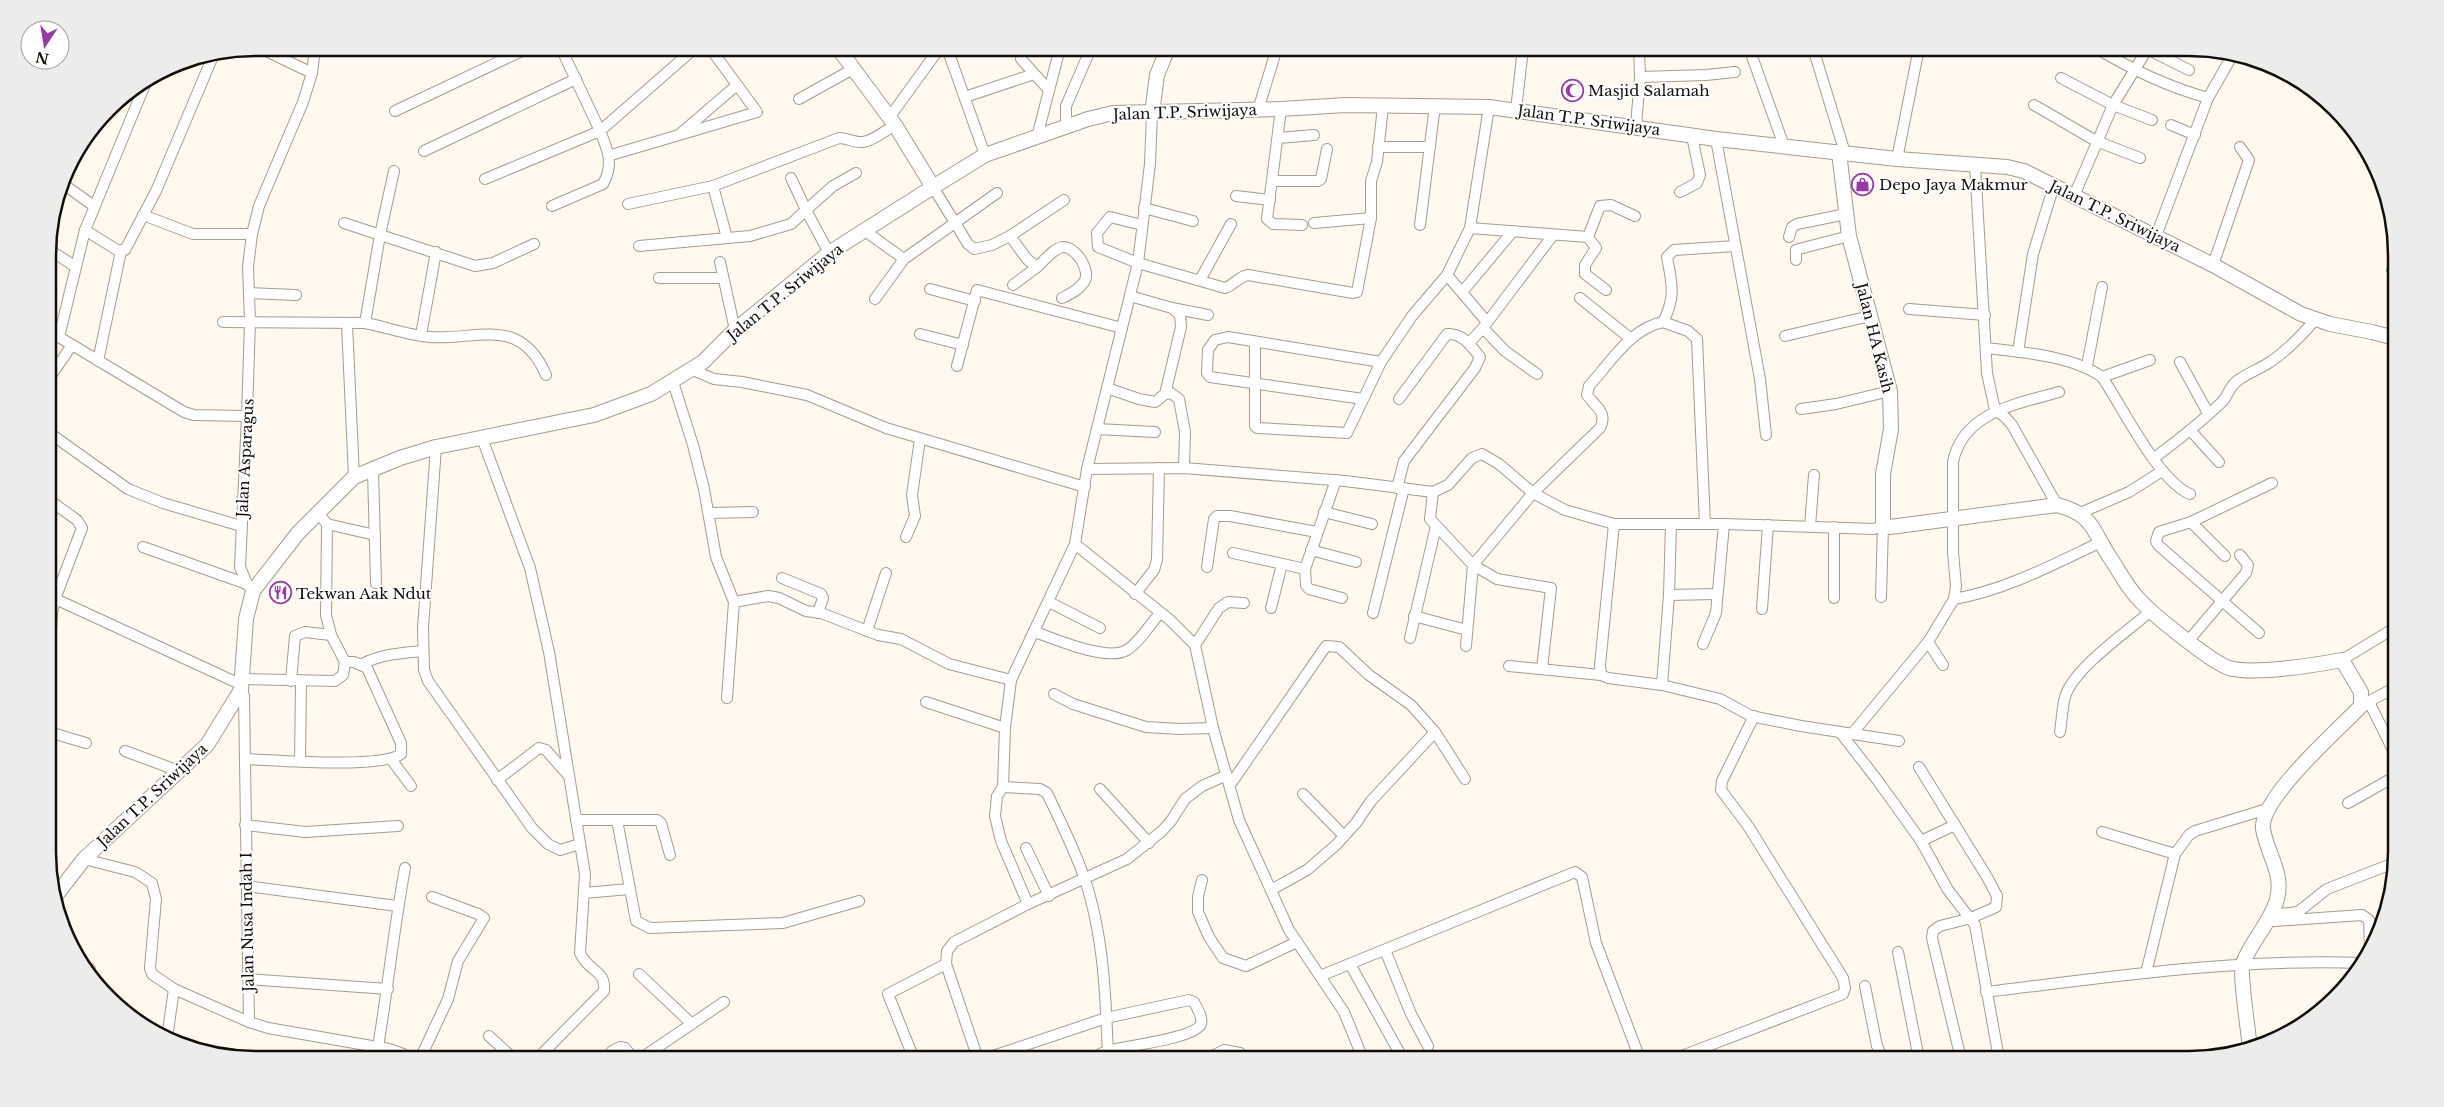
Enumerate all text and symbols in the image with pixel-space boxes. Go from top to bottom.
north arrow [20,20,70,70]
text: N [34,48,51,68]
mosque icon: Masjid Salamah [1560,78,1584,102]
place label: Masjid Salamah [1588,81,1709,100]
street label: Jalan T.P. Sriwijaya [1111,100,1258,124]
street label: Jalan T.P. Sriwijaya [1515,100,1662,140]
shop icon: Depo Jaya Makmur [1851,172,1875,196]
place label: Depo Jaya Makmur [1879,175,2028,194]
street label: Jalan T.P. Sriwijaya [2044,175,2184,256]
street label: Jalan T.P. Sriwijaya [722,239,847,346]
street label: Jalan HA Kasih [1852,279,1898,395]
street label: Jalan Asparagus [232,398,258,520]
restaurant icon: Tekwan Aak Ndut [268,581,292,605]
place label: Tekwan Aak Ndut [296,584,432,603]
street label: Jalan T.P. Sriwijaya [91,739,212,852]
street label: Jalan Nusa Indah I [236,852,258,994]

